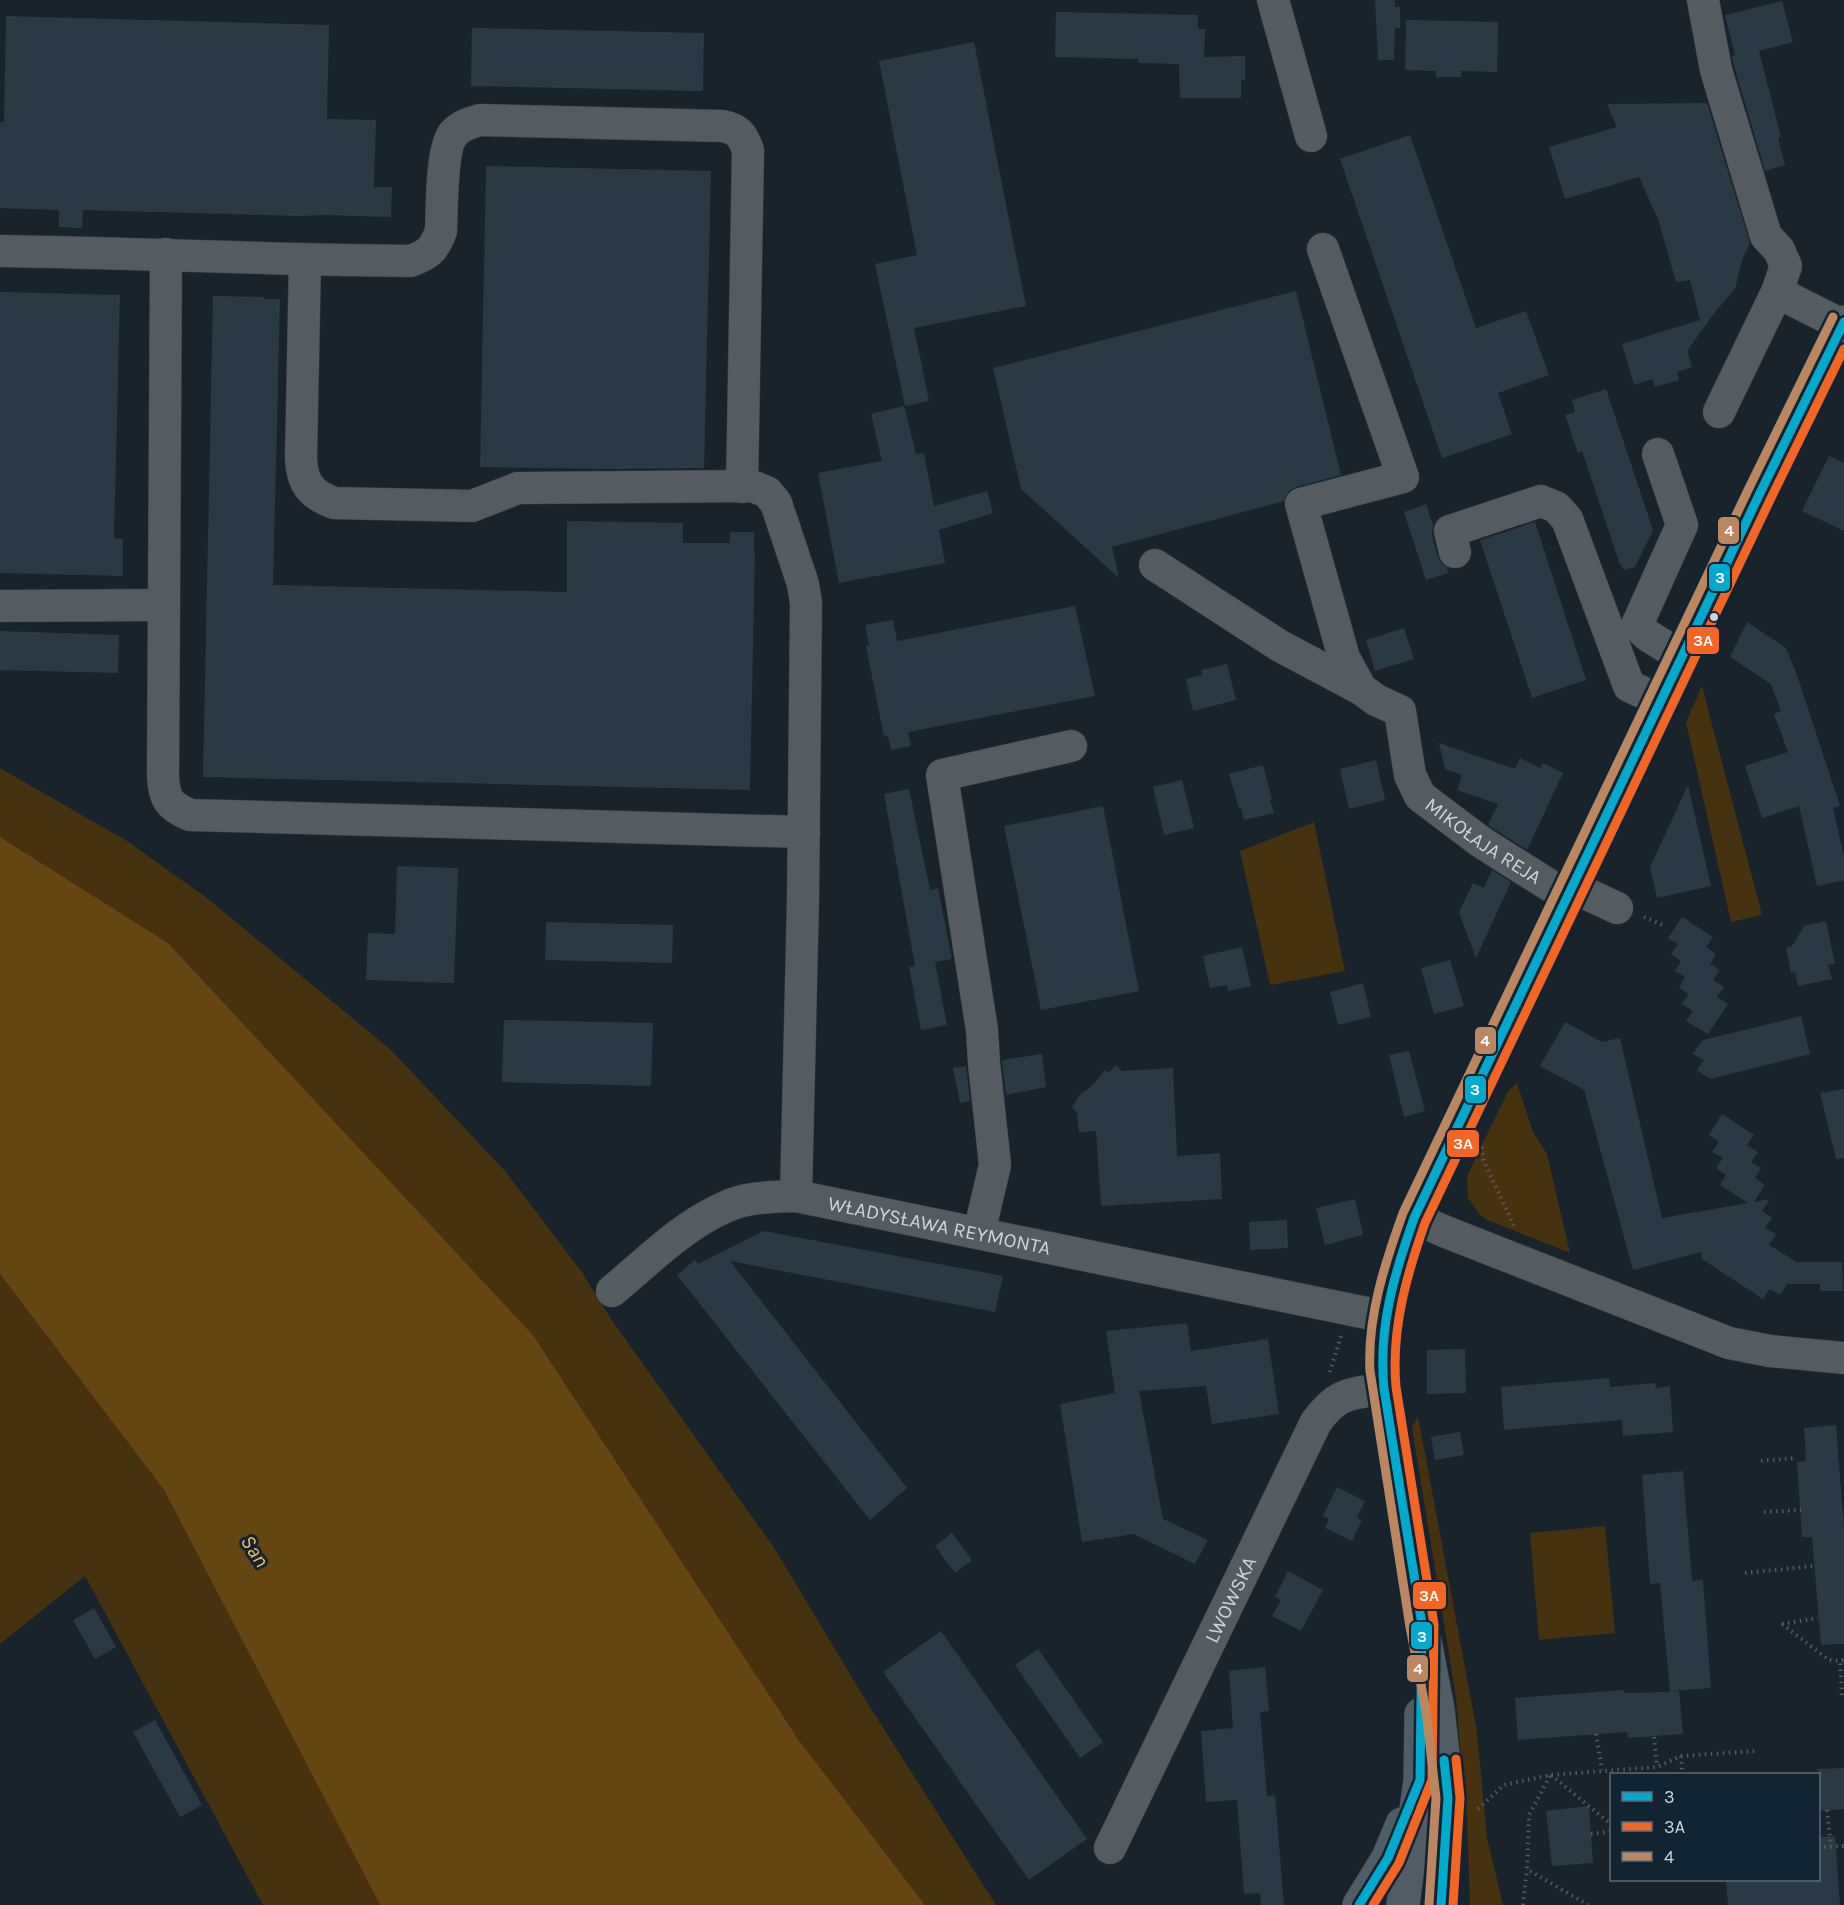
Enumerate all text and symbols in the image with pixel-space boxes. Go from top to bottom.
line badge: 4 [1717,516,1740,545]
text: 4 [1724,521,1734,540]
line badge: 3 [1708,563,1731,592]
text: 3 [1715,568,1725,587]
unlabelled marker [1708,611,1720,623]
line badge: 3A [1686,626,1720,655]
text: 3A [1693,631,1713,650]
street label: MIKOŁAJA REJA [1420,793,1545,889]
line badge: 4 [1474,1026,1497,1055]
text: 4 [1480,1031,1490,1050]
line badge: 3 [1464,1075,1487,1104]
text: 3 [1470,1080,1480,1099]
line badge: 3A [1446,1129,1480,1158]
text: 3A [1453,1134,1473,1153]
street label: WŁADYSŁAWA REYMONTA [826,1192,1053,1260]
water label: San [236,1530,274,1572]
street label: LWOWSKA [1200,1553,1261,1647]
line badge: 3A [1412,1581,1447,1610]
text: 3A [1419,1586,1439,1605]
line badge: 3 [1410,1621,1433,1650]
text: 3 [1417,1627,1427,1646]
line badge: 4 [1406,1654,1429,1683]
text: 4 [1413,1659,1423,1678]
legend [1610,1773,1820,1881]
text: 3 [1664,1786,1675,1808]
text: 3A [1664,1816,1685,1838]
text: 4 [1664,1846,1674,1868]

